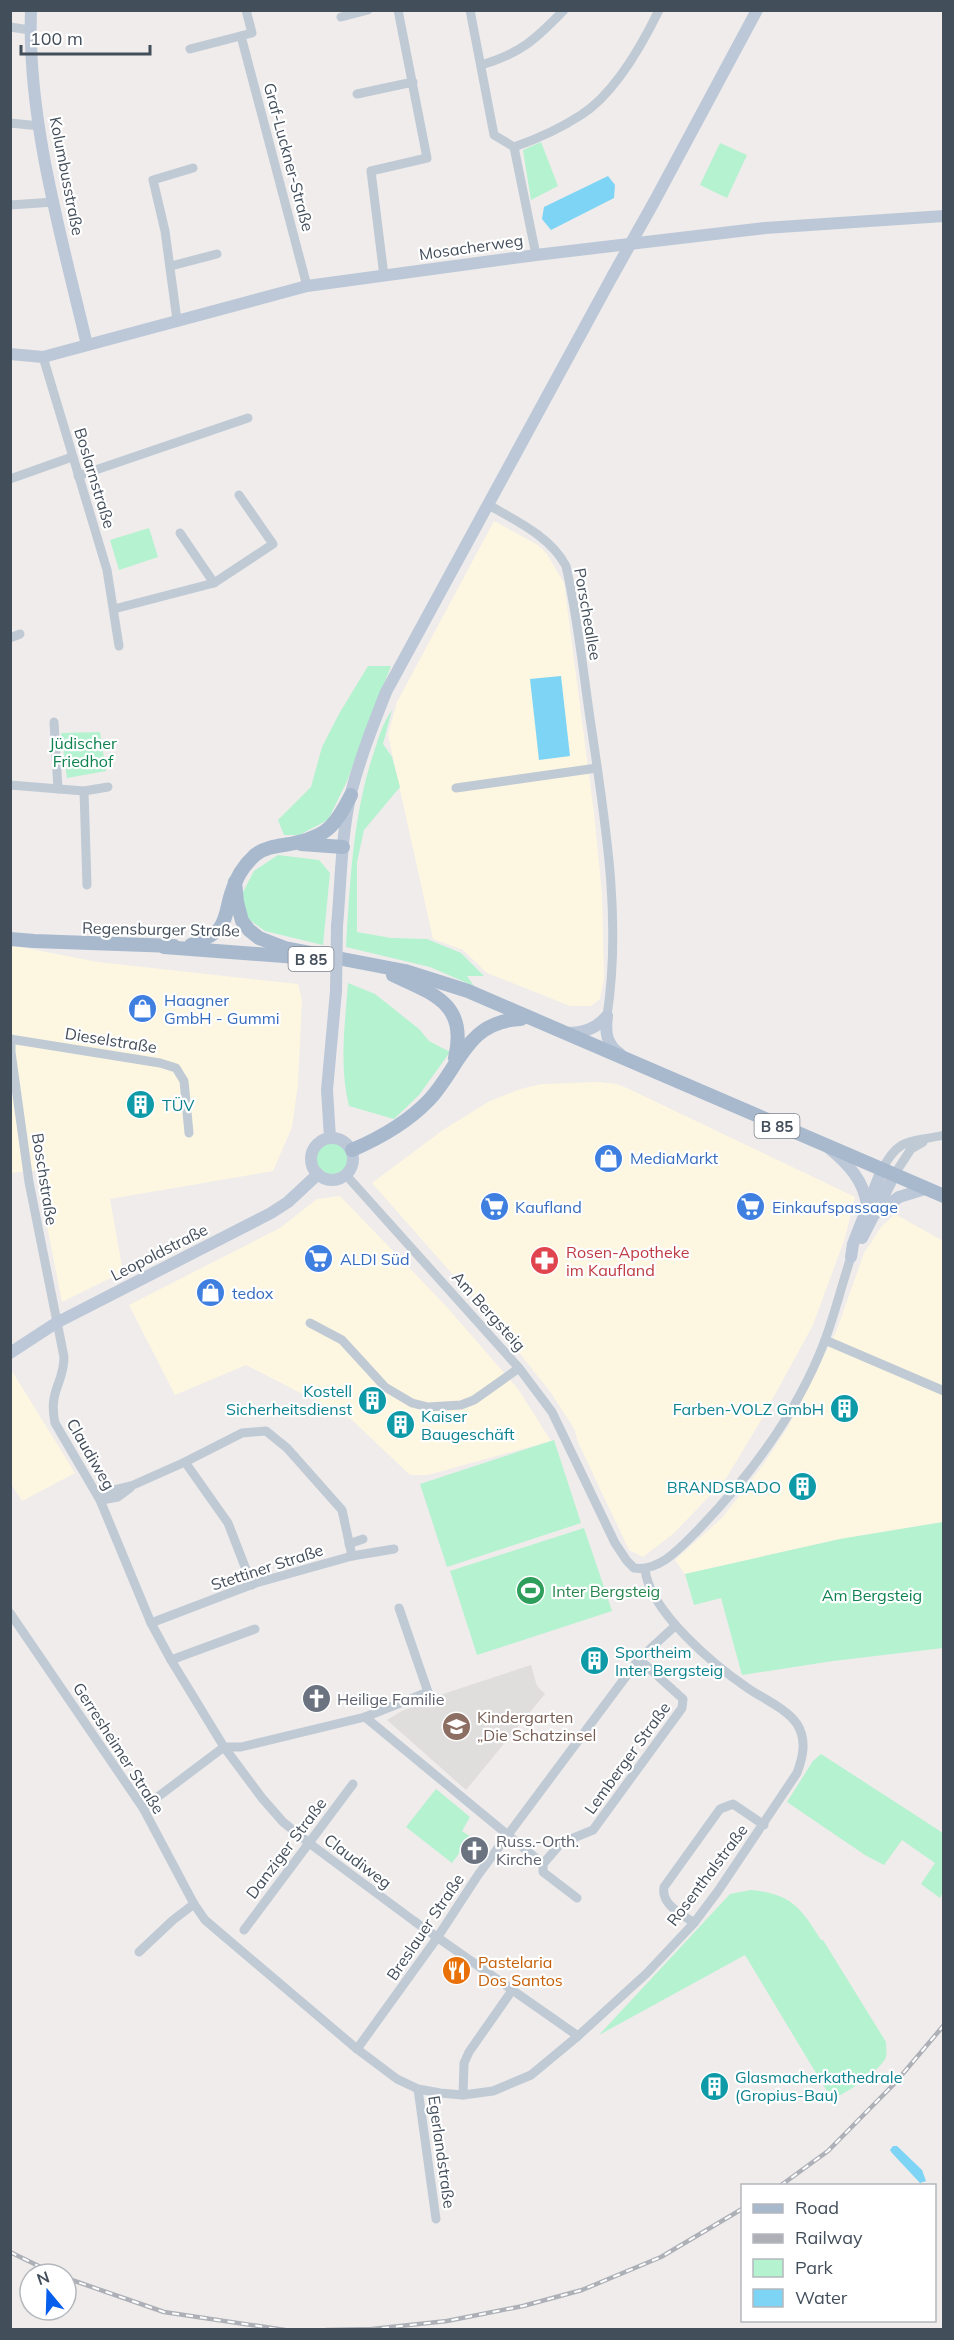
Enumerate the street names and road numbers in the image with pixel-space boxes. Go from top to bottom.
street label: Graf-Luckner-Straße [260,81,318,233]
street label: Kolumbusstraße [46,115,88,237]
street label: Mosacherweg [418,230,524,264]
street label: Boslarnstraße [70,425,120,531]
street label: Porscheallee [570,566,606,662]
street label: Regensburger Straße [82,918,240,940]
road number: B 85 [288,947,334,971]
street label: Dieselstraße [64,1023,158,1057]
road number: B 85 [754,1114,800,1138]
street label: Boschstraße [28,1132,62,1226]
street label: Leopoldstraße [107,1219,211,1285]
street label: Am Bergsteig [448,1267,530,1355]
street label: Claudiweg [63,1415,119,1493]
street label: Stettiner Straße [208,1539,326,1595]
street label: Gerresheimer Straße [69,1678,169,1818]
street label: Lemberger Straße [580,1698,674,1818]
street label: Danziger Straße [242,1794,330,1902]
street label: Rosenthalstraße [662,1820,752,1930]
street label: Claudiweg [320,1829,396,1893]
street label: Breslauer Straße [382,1870,468,1984]
street label: Egerlandstraße [424,2094,460,2210]

